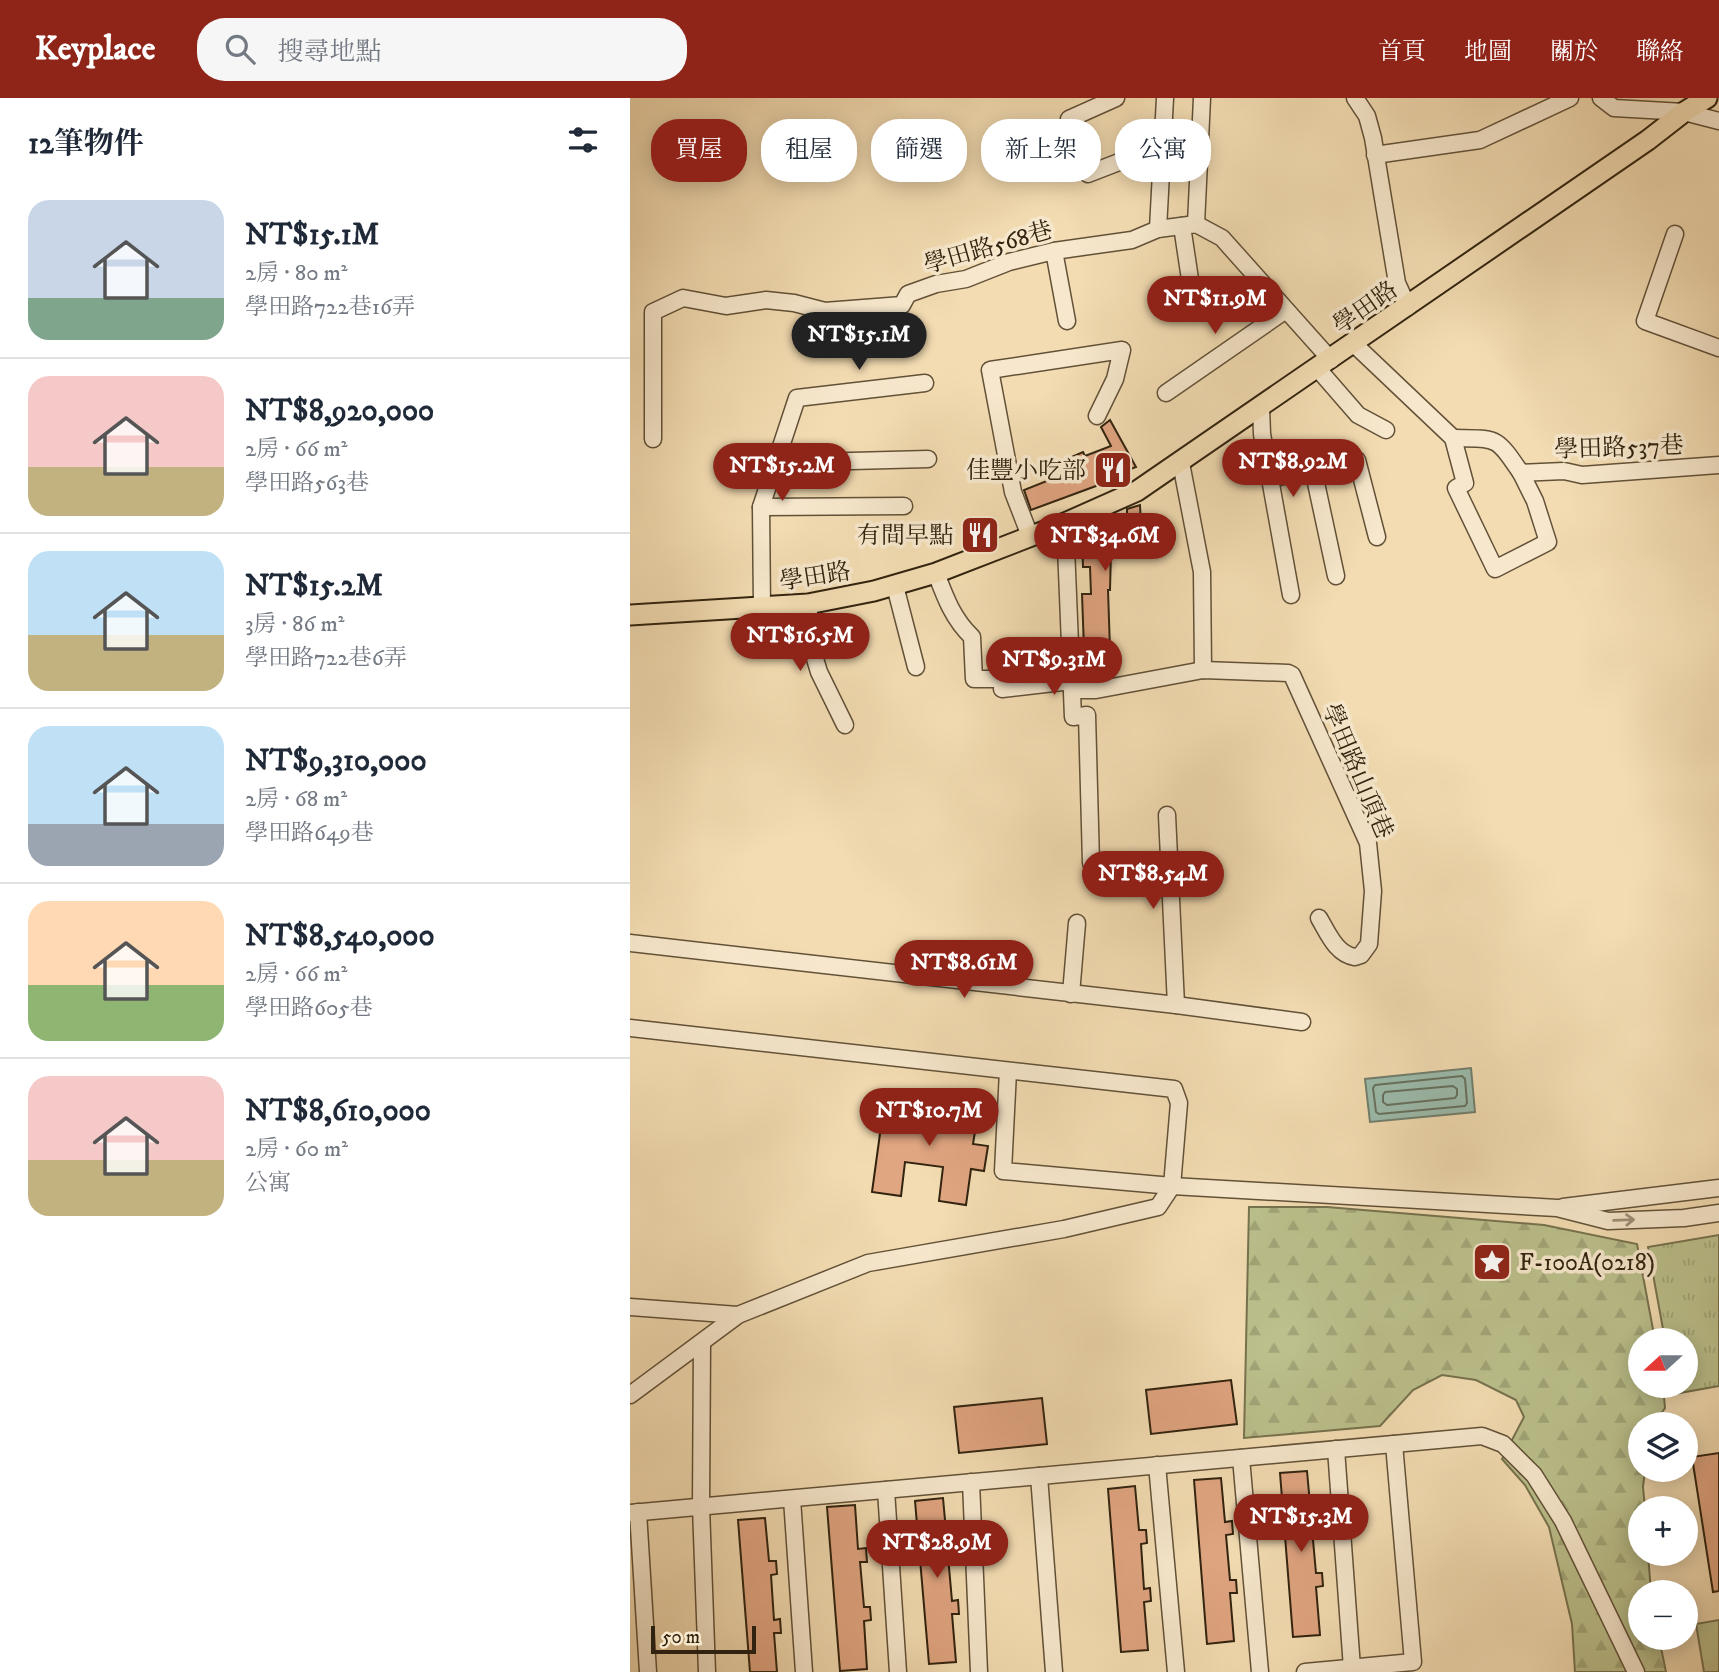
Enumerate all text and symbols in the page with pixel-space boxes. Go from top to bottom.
search box [197,18,687,81]
text: Keyplace [35,29,155,70]
icon: search [221,30,259,68]
text: 搜尋地點 [277,36,381,69]
text: 首頁 [1378,37,1426,67]
text: 地圖 [1464,37,1512,67]
text: 關於 [1550,37,1598,67]
text: 聯絡 [1636,37,1684,67]
chip: 買屋 [651,119,747,182]
chip: 租屋 [761,119,857,182]
chip: 篩選 [871,119,967,182]
chip: 新上架 [981,119,1101,182]
chip: 公寓 [1115,119,1211,182]
icon: filters [564,121,602,159]
text: 12筆物件 [28,126,144,163]
street label: 學田路568巷 [920,215,1056,281]
text: NT$15.1M [245,217,379,254]
icon: home [84,228,168,312]
text: 2房 · 80 m² [245,259,348,288]
street label: 學田路 [1327,275,1404,341]
pin: NT$11.9M [1143,276,1287,336]
text: NT$11.9M [1163,284,1267,313]
text: 學田路722巷16弄 [245,293,415,322]
pin: NT$15.1M [787,313,931,372]
text: NT$15.1M [808,320,910,349]
text: NT$8,920,000 [245,393,434,430]
icon: home [84,404,168,488]
street label: 學田路537巷 [1554,431,1684,465]
text: 2房 · 66 m² [245,435,348,464]
pin: NT$8.92M [1221,440,1365,499]
pin: NT$15.2M [710,444,854,503]
text: NT$8.92M [1238,447,1348,476]
restaurant icon: 佳豐小吃部 [1092,449,1134,491]
text: NT$15.2M [729,451,835,480]
place label: 佳豐小吃部 [966,456,1086,486]
text: 學田路563巷 [245,469,369,498]
restaurant icon: 有間早點 [959,514,1001,556]
pin: NT$34.6M [1033,514,1177,573]
place label: 有間早點 [857,521,953,551]
text: NT$34.6M [1050,521,1160,550]
street label: 學田路 [777,557,853,597]
text: NT$15.2M [245,568,383,605]
icon: home [84,579,168,663]
text: 3房 · 86 m² [245,610,344,639]
pin: NT$16.5M [728,614,872,673]
text: NT$16.5M [747,621,853,650]
pin: NT$9.31M [982,638,1126,697]
text: 學田路722巷6弄 [245,644,407,673]
text: NT$9.31M [1002,645,1106,674]
street label: 學田路山頂巷 [1315,699,1399,844]
text: NT$9,310,000 [245,743,427,780]
icon: home [84,754,168,838]
text: 2房 · 68 m² [245,785,347,814]
text: 學田路649巷 [245,819,374,848]
pin: NT$8.54M [1081,852,1225,911]
text: NT$8.54M [1098,859,1208,888]
text: NT$8,540,000 [245,918,435,955]
icon: home [84,929,168,1013]
pin: NT$8.61M [892,940,1036,1000]
text: NT$8.61M [910,948,1018,977]
text: 2房 · 66 m² [245,960,348,989]
text: 學田路605巷 [245,994,373,1023]
pin: NT$10.7M [857,1088,1001,1148]
text: NT$8,610,000 [245,1093,431,1130]
text: NT$10.7M [876,1096,982,1125]
icon: home [84,1104,168,1188]
text: 2房 · 60 m² [245,1135,348,1164]
text: 公寓 [245,1169,291,1198]
one-way arrow [1612,1214,1635,1227]
place icon: F-100A(0218) [1471,1241,1513,1283]
place label: F-100A(0218) [1519,1248,1655,1278]
north arrow [1628,1328,1698,1398]
map controls [1628,1328,1698,1650]
button: layers [1628,1412,1698,1482]
pin: NT$15.3M [1229,1494,1373,1554]
button: + [1628,1496,1698,1566]
text: NT$15.3M [1250,1502,1352,1531]
pin: NT$28.9M [865,1520,1009,1580]
text: NT$28.9M [882,1528,992,1557]
button: − [1628,1580,1698,1650]
scale bar [651,1623,756,1655]
text: 50 m [662,1626,700,1649]

